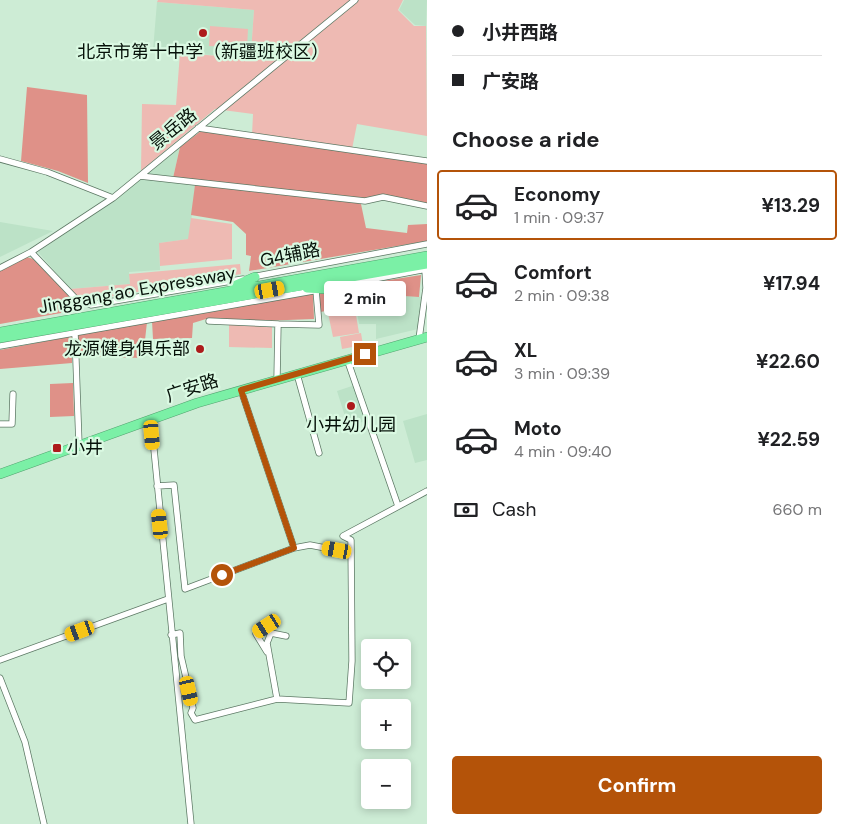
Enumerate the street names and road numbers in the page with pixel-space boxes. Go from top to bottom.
street label: 景岳路 [144,103,202,155]
street label: G4辅路 [258,237,322,273]
street label: Jinggang'ao Expressway [37,261,237,319]
street label: 广安路 [163,368,221,408]

